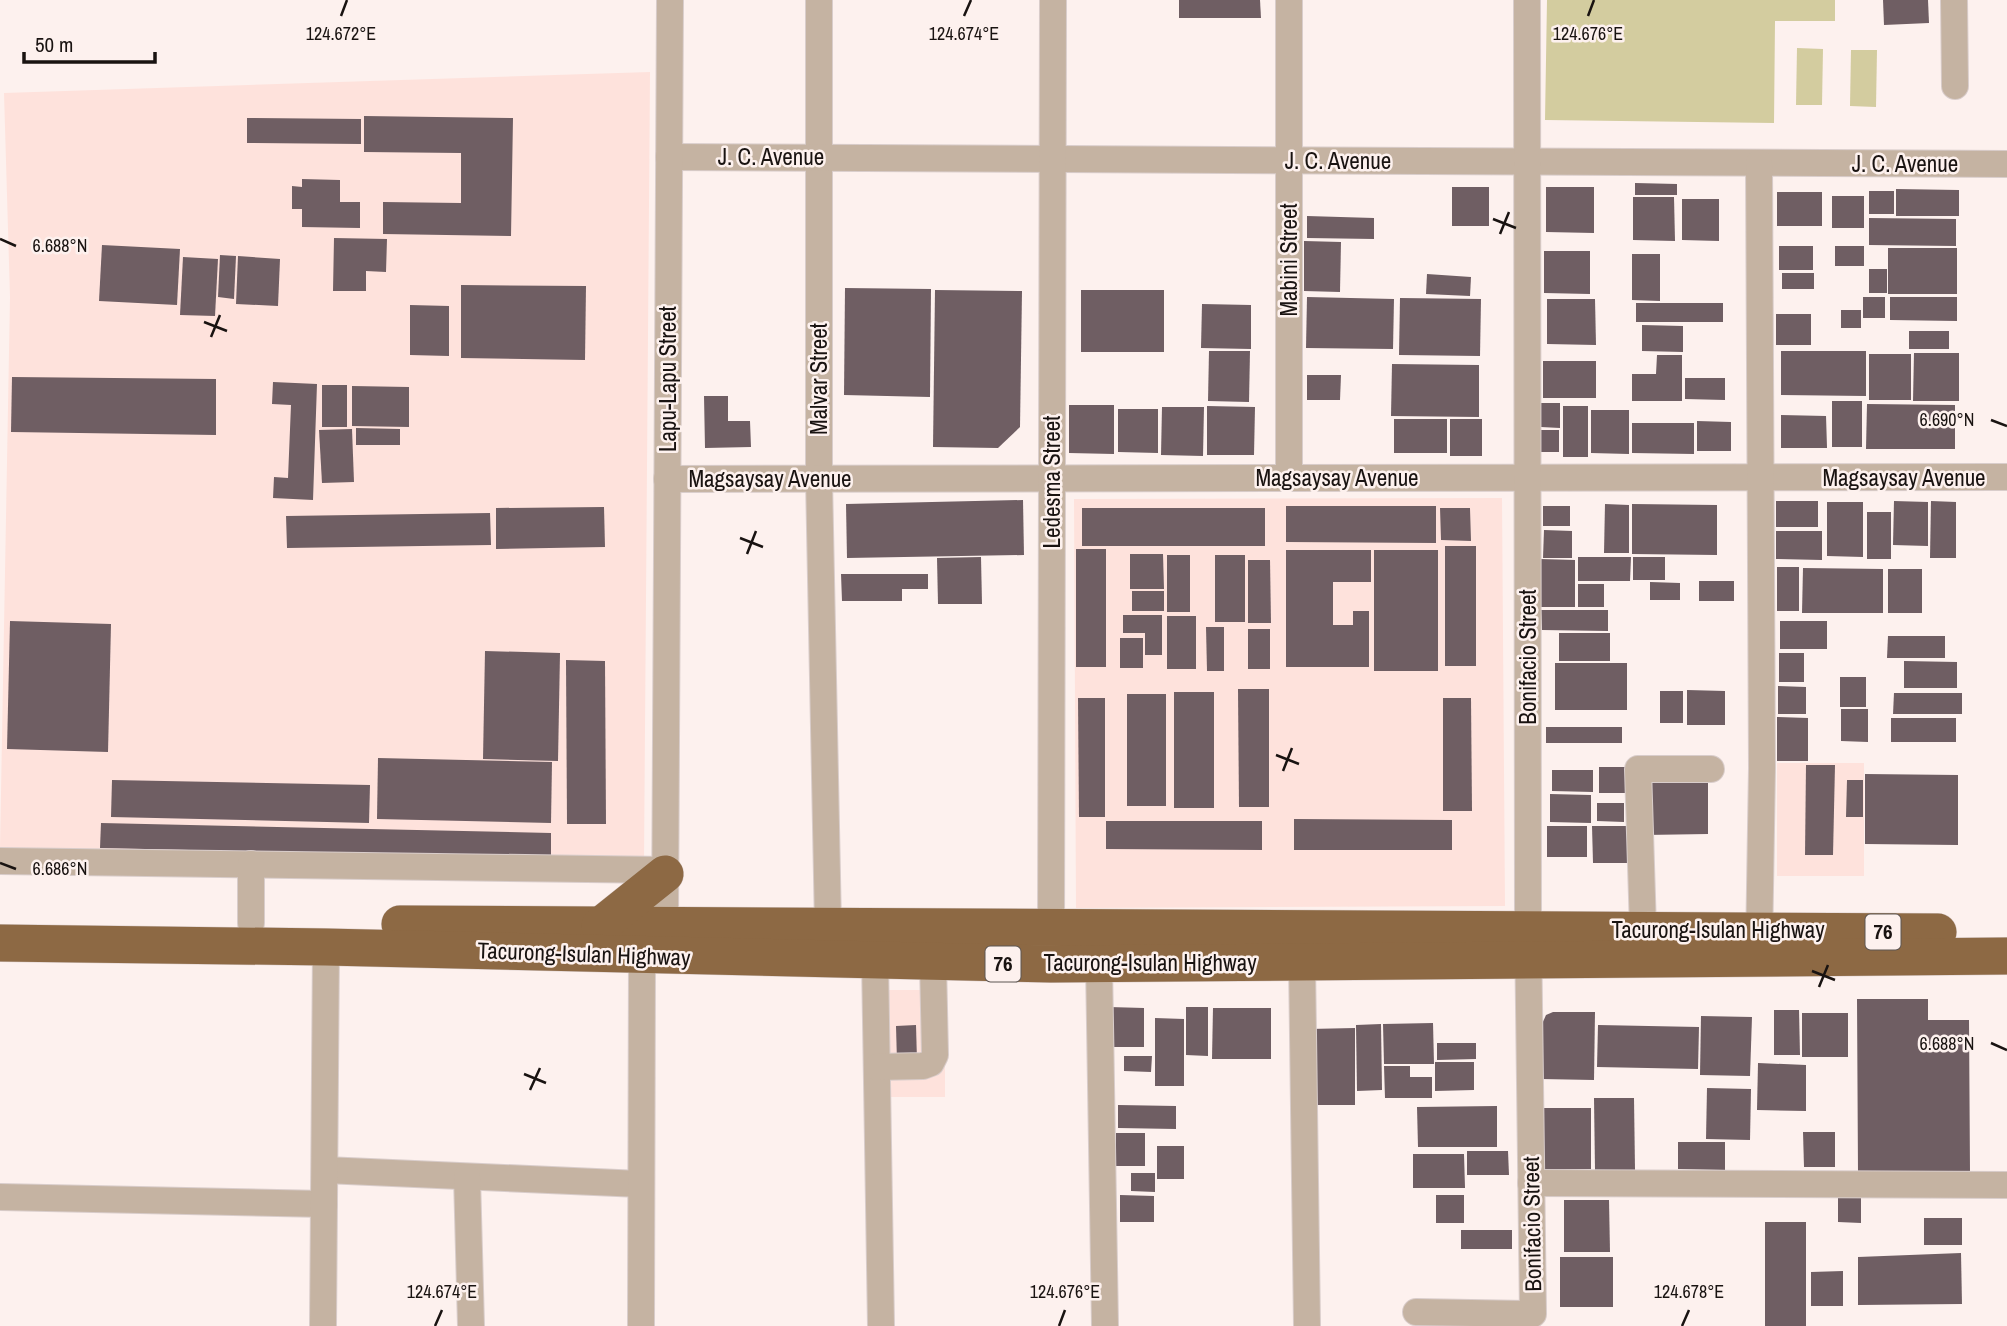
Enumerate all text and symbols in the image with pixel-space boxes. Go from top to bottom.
scale bar [24,21,156,65]
text: 124.672°E [306,21,376,46]
text: 124.674°E [929,21,999,46]
text: 124.676°E [1553,21,1623,46]
text: 50 m [35,30,73,59]
street label: J. C. Avenue [718,141,824,172]
street label: J. C. Avenue [1285,145,1391,176]
street label: J. C. Avenue [1852,148,1958,179]
street label: Mabini Street [1273,203,1304,317]
text: 6.688°N [33,233,87,258]
street label: Lapu-Lapu Street [652,306,683,452]
street label: Malvar Street [803,323,834,435]
text: 6.690°N [1920,407,1974,432]
street label: Ledesma Street [1036,415,1067,549]
street label: Magsaysay Avenue [1255,462,1419,493]
street label: Magsaysay Avenue [1822,462,1986,493]
street label: Magsaysay Avenue [688,463,852,494]
street label: Bonifacio Street [1512,589,1543,725]
text: 6.686°N [33,856,87,881]
street label: Tacurong-Isulan Highway [1611,914,1825,945]
road number: 76 [1866,914,1900,950]
street label: Tacurong-Isulan Highway [477,934,692,973]
road number: 76 [986,946,1020,982]
street label: Tacurong-Isulan Highway [1043,947,1257,978]
text: 6.688°N [1920,1031,1974,1056]
street label: Bonifacio Street [1515,1156,1548,1292]
text: 124.674°E [407,1279,477,1304]
text: 124.676°E [1030,1279,1100,1304]
text: 124.678°E [1654,1279,1724,1304]

